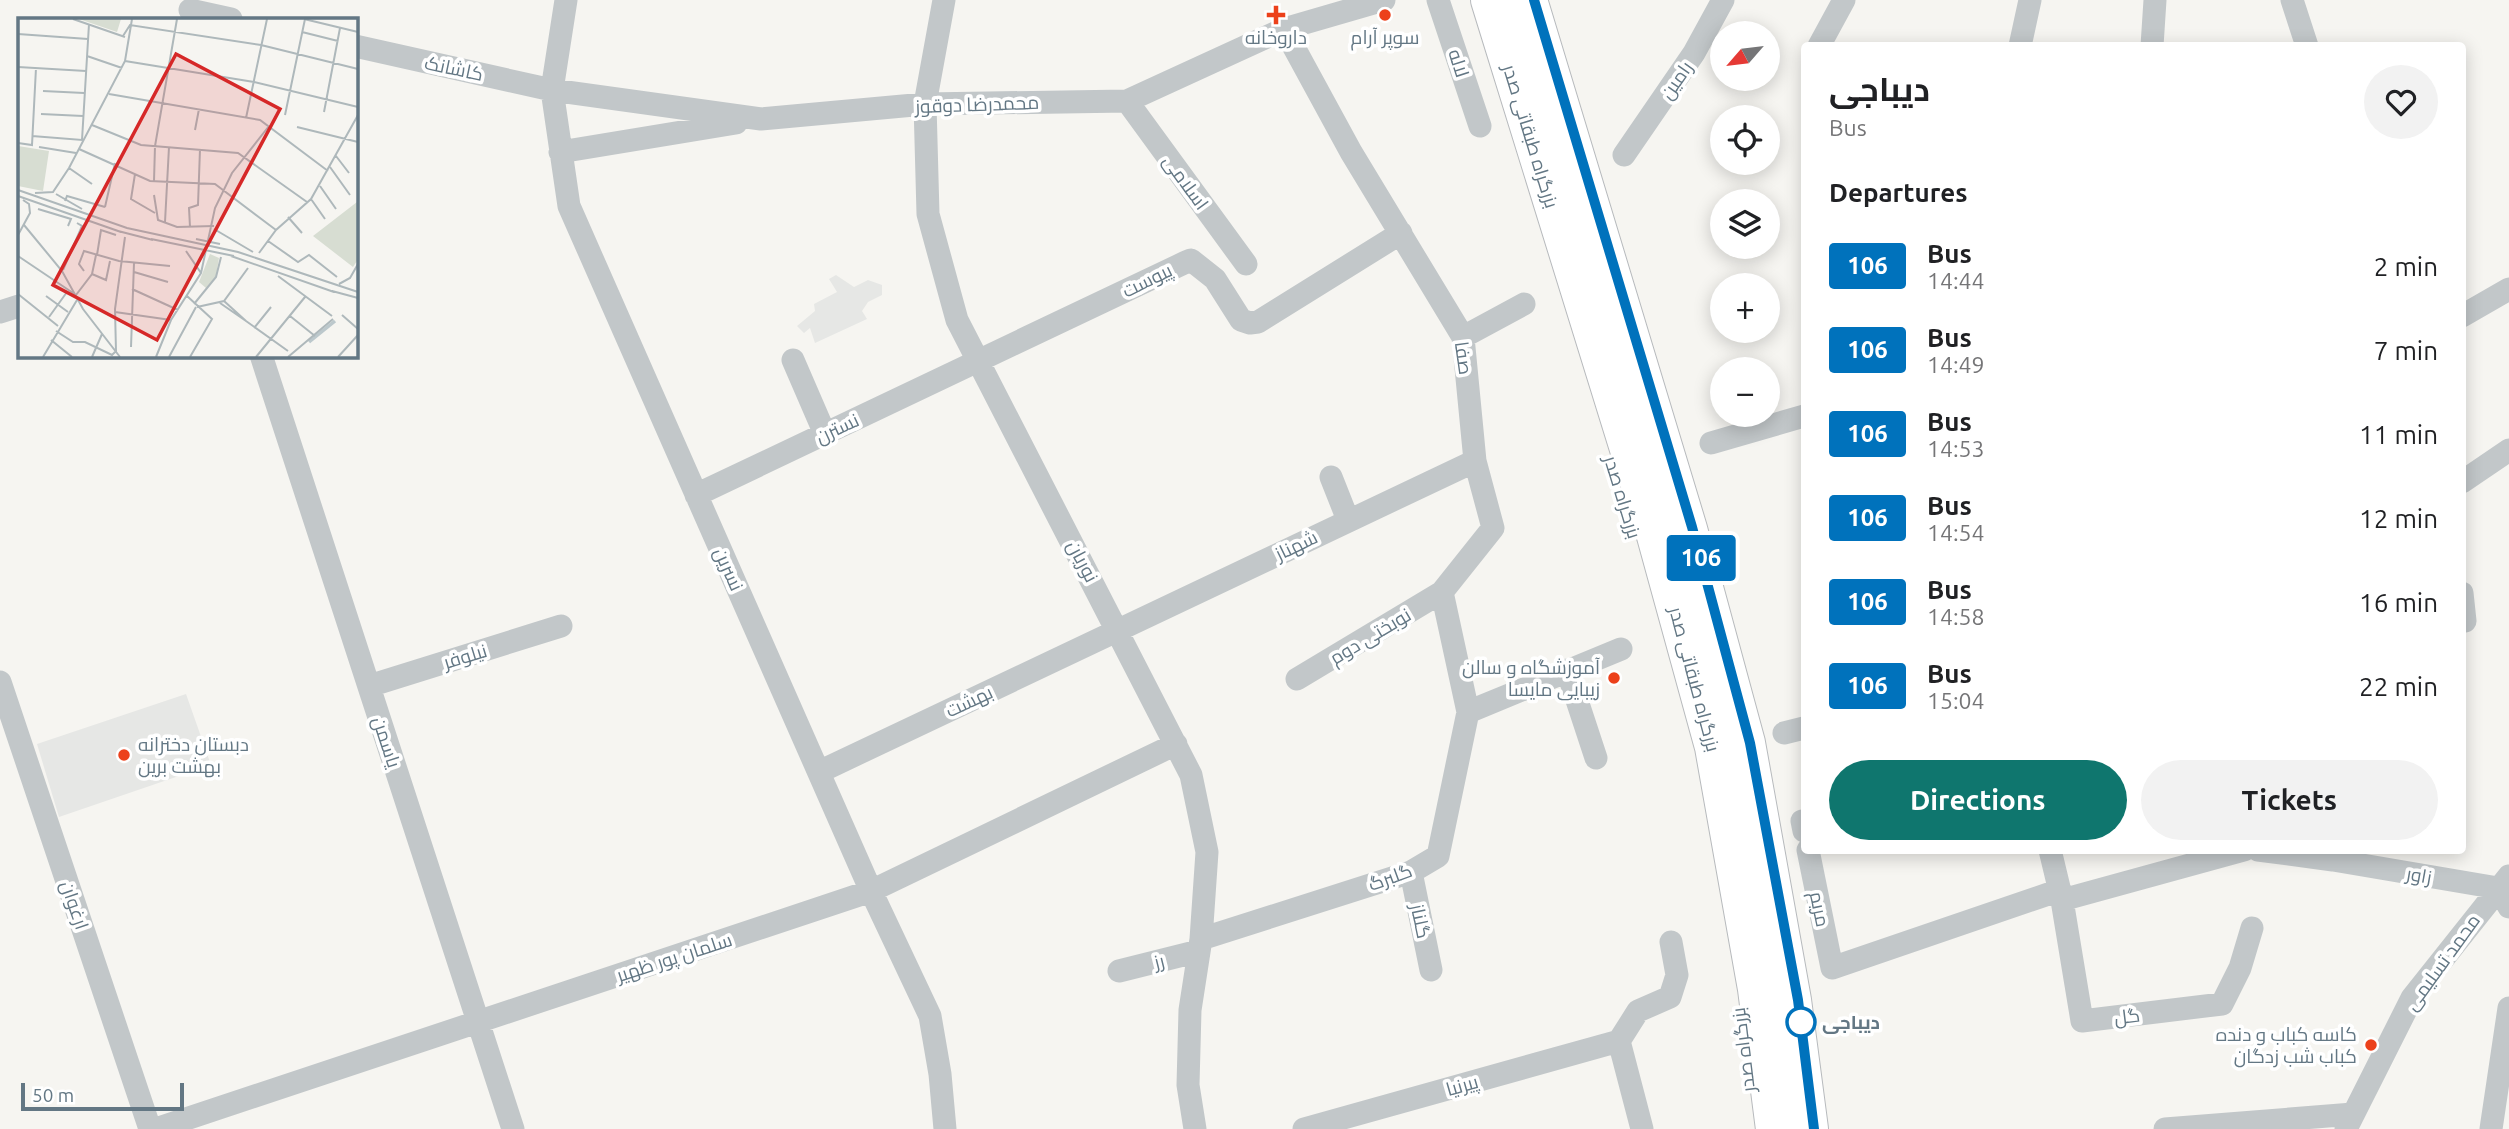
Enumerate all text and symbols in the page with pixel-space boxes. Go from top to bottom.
marker: داروخانه [1268,7,1284,23]
marker: سوپر آرام [1377,7,1393,23]
inset map [18,18,357,357]
north arrow [1710,21,1780,91]
map controls [1710,21,1780,427]
place label: داروخانه [1245,26,1307,49]
place label: سوپر آرام [1351,26,1419,51]
street label: لاله [1444,46,1474,80]
street label: کاشانک [423,51,485,85]
street label: رامین [1655,57,1698,104]
street label: بزرگراه طبقاتی صدر [1497,60,1563,211]
button: heart [2364,65,2438,139]
text: دیباجی [1829,70,1930,107]
street label: محمدرضا دوقوز [914,91,1039,118]
button: locate [1710,105,1780,175]
text: Bus [1829,115,1867,140]
street label: اسلامی [1158,150,1213,214]
text: Departures [1829,178,1967,207]
button: layers [1710,189,1780,259]
text: Bus [1927,239,1972,268]
text: 106 [1847,252,1888,279]
text: 2 min [2374,252,2438,281]
street label: پیوست [1118,259,1176,303]
text: 14:44 [1927,268,1985,293]
button: + [1710,273,1780,343]
text: Bus [1927,323,1972,352]
text: 106 [1847,336,1888,363]
text: 7 min [2374,336,2438,365]
street label: صفا [1451,340,1477,376]
text: 14:49 [1927,352,1985,377]
button: − [1710,357,1780,427]
text: Bus [1927,407,1972,436]
street label: نسترن [812,408,863,448]
text: 106 [1847,420,1888,447]
text: 11 min [2359,420,2438,449]
text: 14:53 [1927,436,1985,461]
street label: بزرگراه صدر [1599,452,1646,541]
text: Bus [1927,491,1972,520]
text: 106 [1847,504,1888,531]
text: 12 min [2359,504,2438,533]
text: 14:54 [1927,520,1985,545]
street label: شهناز [1270,525,1321,566]
line badge: 106 [1661,535,1741,581]
street label: نوریان [1062,536,1103,586]
street label: نسرین [709,544,748,595]
text: 106 [1681,544,1721,571]
text: Bus [1927,575,1972,604]
text: 106 [1847,588,1888,615]
text: 16 min [2359,588,2438,617]
street label: نوبختی دوم [1325,603,1416,671]
street label: بزرگراه طبقاتی صدر [1664,603,1725,754]
text: 14:58 [1927,604,1985,629]
street label: نیلوفر [439,639,490,674]
place label: آموزشگاه و سالن زیبایی مایسا [1462,656,1600,701]
text: Bus [1927,659,1972,688]
marker: آموزشگاه و سالن زیبایی مایسا [1606,670,1622,686]
text: 106 [1847,672,1888,699]
text: 22 min [2359,672,2438,701]
street label: بهشت [942,681,996,722]
text: 15:04 [1927,688,1985,713]
street label: یاسمن [367,714,406,771]
place label: دبستان دخترانه بهشت برین [138,733,249,778]
marker: دبستان دخترانه بهشت برین [116,747,132,763]
button: Directions [1829,760,2127,840]
button: Tickets [2141,760,2438,840]
street label: گلبرگ [1365,859,1415,896]
street label: زاور [2403,862,2433,889]
street label: ارغوان [55,878,94,933]
street label: مریم [1803,889,1834,929]
street label: گلناز [1405,901,1435,941]
street label: محمد تسلیمی [2400,910,2485,1015]
street label: سلمان پور ظهیر [612,928,735,988]
street label: رز [1151,949,1167,974]
street label: گل [2113,1003,2141,1030]
street label: بزرگراه صدر [1727,1006,1760,1095]
marker: دیباجی [1786,1007,1816,1037]
place label: دیباجی [1822,1011,1880,1034]
place label: کاسه کباب و دنده کباب شب زدگان [2216,1023,2357,1068]
marker: کاسه کباب و دنده کباب شب زدگان [2363,1037,2379,1053]
street label: پیرنیا [1443,1070,1481,1102]
scale bar [21,1080,184,1112]
text: 50 m [32,1084,74,1106]

